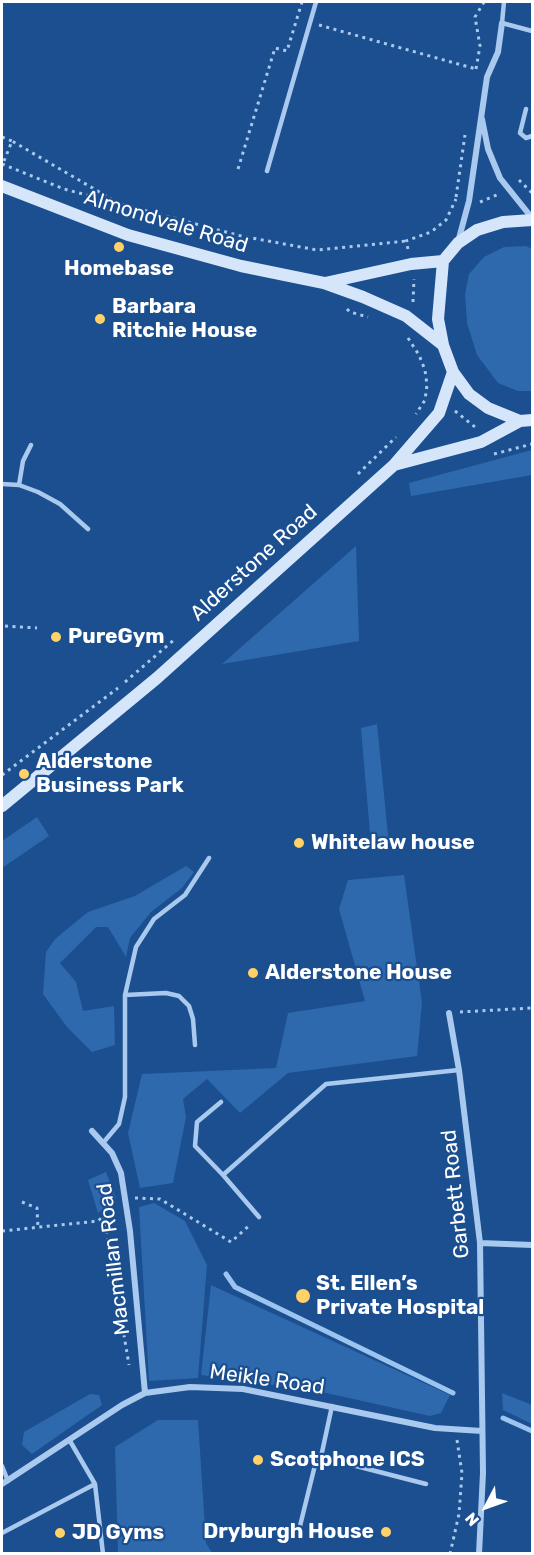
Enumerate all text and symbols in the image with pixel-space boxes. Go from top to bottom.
street label: Almondvale Road [81,185,251,259]
marker: Homebase [112,240,126,254]
place label: Homebase [64,256,174,282]
place label: Barbara Ritchie House [112,294,257,344]
marker: Barbara Ritchie House [93,312,107,326]
street label: Alderstone Road [185,500,323,626]
place label: PureGym [68,624,164,650]
marker: PureGym [49,630,63,644]
place label: Alderstone Business Park [36,749,184,799]
marker: Alderstone Business Park [17,767,31,781]
place label: Whitelaw house [311,830,475,856]
marker: Whitelaw house [292,836,306,850]
place label: Alderstone House [265,960,452,986]
marker: Alderstone House [246,966,260,980]
street label: Garbett Road [437,1128,475,1260]
street label: Macmillan Road [92,1182,136,1336]
place label: St. Ellen’s Private Hospital [316,1271,484,1321]
marker: St. Ellen’s Private Hospital [294,1287,312,1305]
street label: Meikle Road [208,1359,326,1401]
place label: Scotphone ICS [270,1447,425,1473]
marker: Scotphone ICS [251,1453,265,1467]
north arrow [456,1477,516,1537]
text: N [461,1509,483,1530]
place label: Dryburgh House [203,1519,374,1545]
place label: JD Gyms [72,1520,164,1546]
marker: Dryburgh House [379,1525,393,1539]
marker: JD Gyms [53,1526,67,1540]

